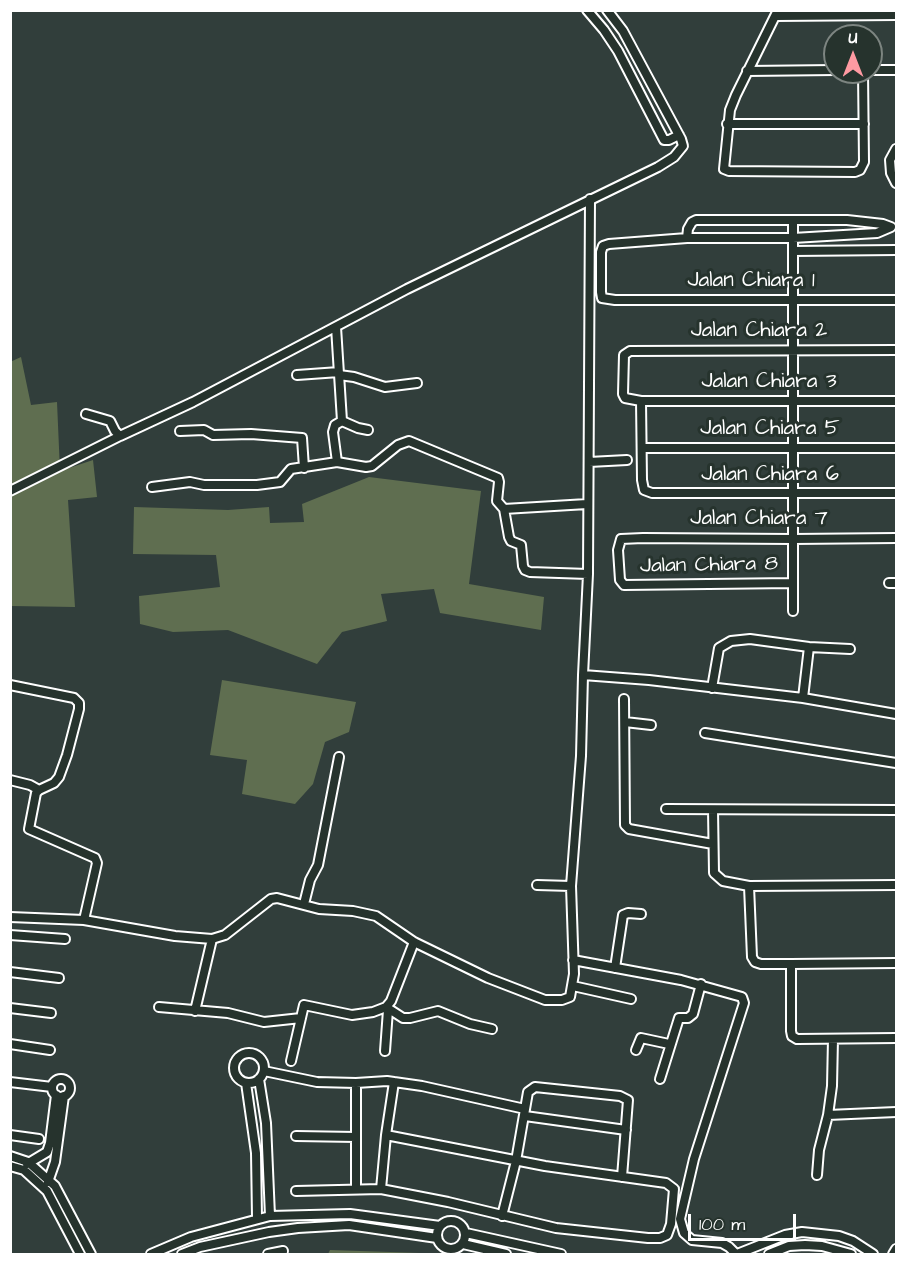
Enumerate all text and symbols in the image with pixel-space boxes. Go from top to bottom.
north arrow [823,24,883,84]
text: U [849,27,857,49]
street label: Jalan Chiara 1 [687,269,815,295]
street label: Jalan Chiara 2 [691,319,827,345]
street label: Jalan Chiara 3 [701,370,837,396]
street label: Jalan Chiara 5 [700,417,840,443]
street label: Jalan Chiara 6 [701,463,839,489]
street label: Jalan Chiara 7 [690,507,828,533]
street label: Jalan Chiara 8 [640,552,778,580]
scale bar [691,1202,799,1240]
text: 100 m [699,1212,745,1237]

